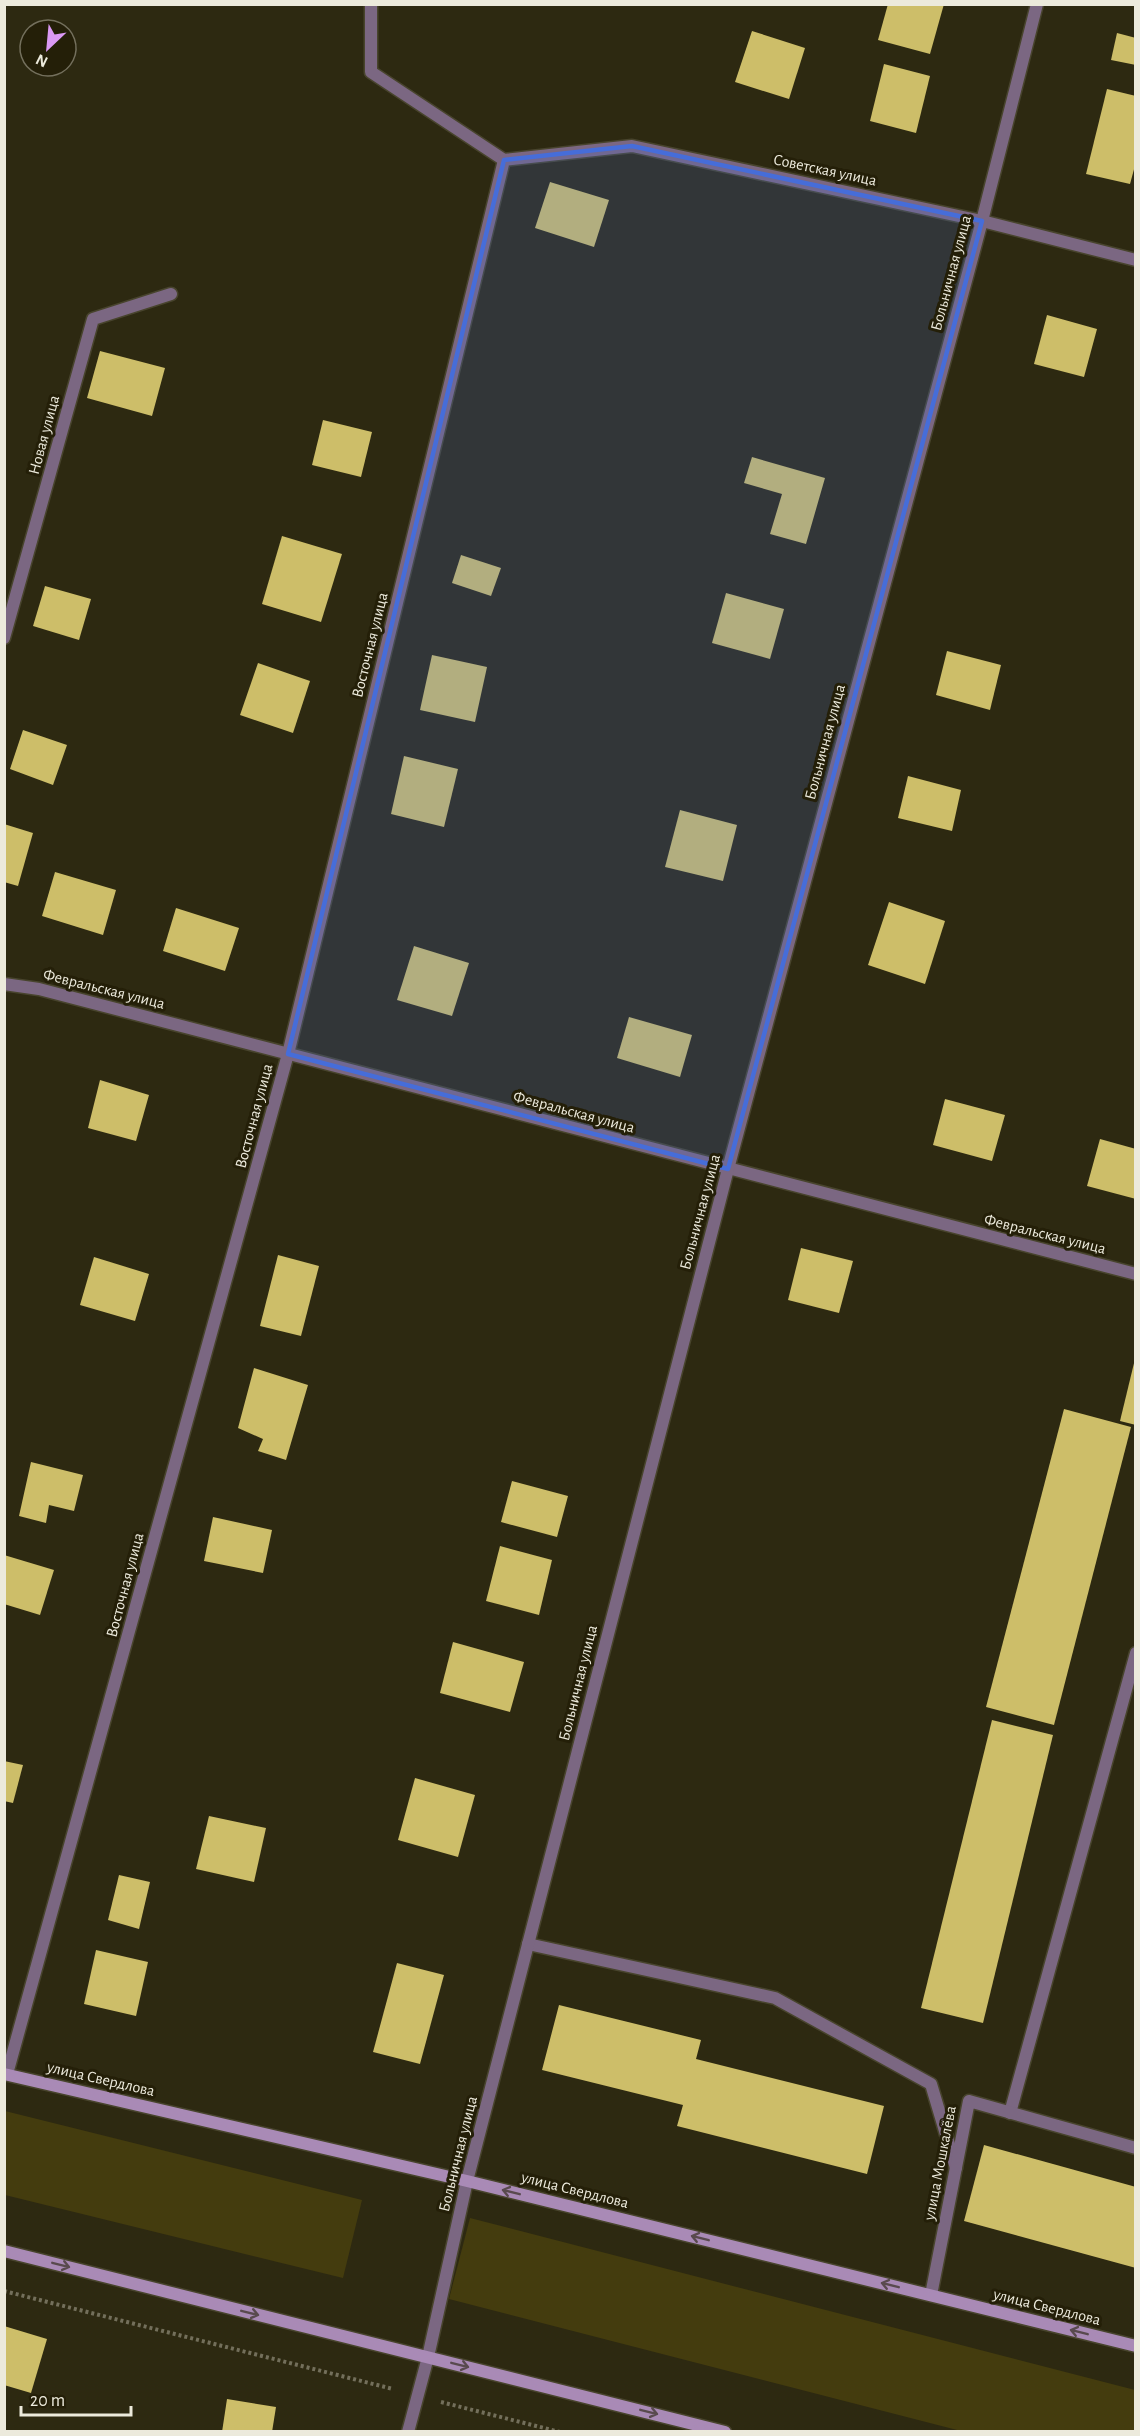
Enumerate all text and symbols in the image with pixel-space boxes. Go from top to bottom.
north arrow [18,18,78,78]
text: N [33,51,50,70]
street label: Советская улица [772,151,878,190]
street label: Больничная улица [928,214,975,333]
street label: Новая улица [26,394,63,477]
street label: Восточная улица [349,591,392,699]
street label: Больничная улица [802,683,849,802]
street label: Февральская улица [41,966,167,1013]
street label: Восточная улица [232,1062,277,1170]
street label: Февральская улица [511,1088,636,1137]
street label: Больничная улица [677,1153,724,1272]
street label: Февральская улица [982,1211,1108,1258]
street label: Восточная улица [103,1531,148,1639]
street label: Больничная улица [556,1623,601,1743]
street label: улица Свердлова [44,2059,156,2100]
street label: Больничная улица [436,2094,481,2214]
street label: улица Мошкалёва [921,2104,960,2223]
street label: улица Свердлова [518,2169,630,2212]
one-way arrow [502,2185,521,2197]
one-way arrow [691,2232,710,2244]
one-way arrow [51,2260,70,2272]
one-way arrow [880,2278,899,2290]
street label: улица Свердлова [990,2286,1102,2329]
one-way arrow [241,2307,260,2319]
one-way arrow [1070,2326,1089,2337]
one-way arrow [450,2360,469,2371]
scale bar [21,2379,130,2417]
text: 20 m [30,2392,65,2410]
one-way arrow [639,2407,658,2419]

